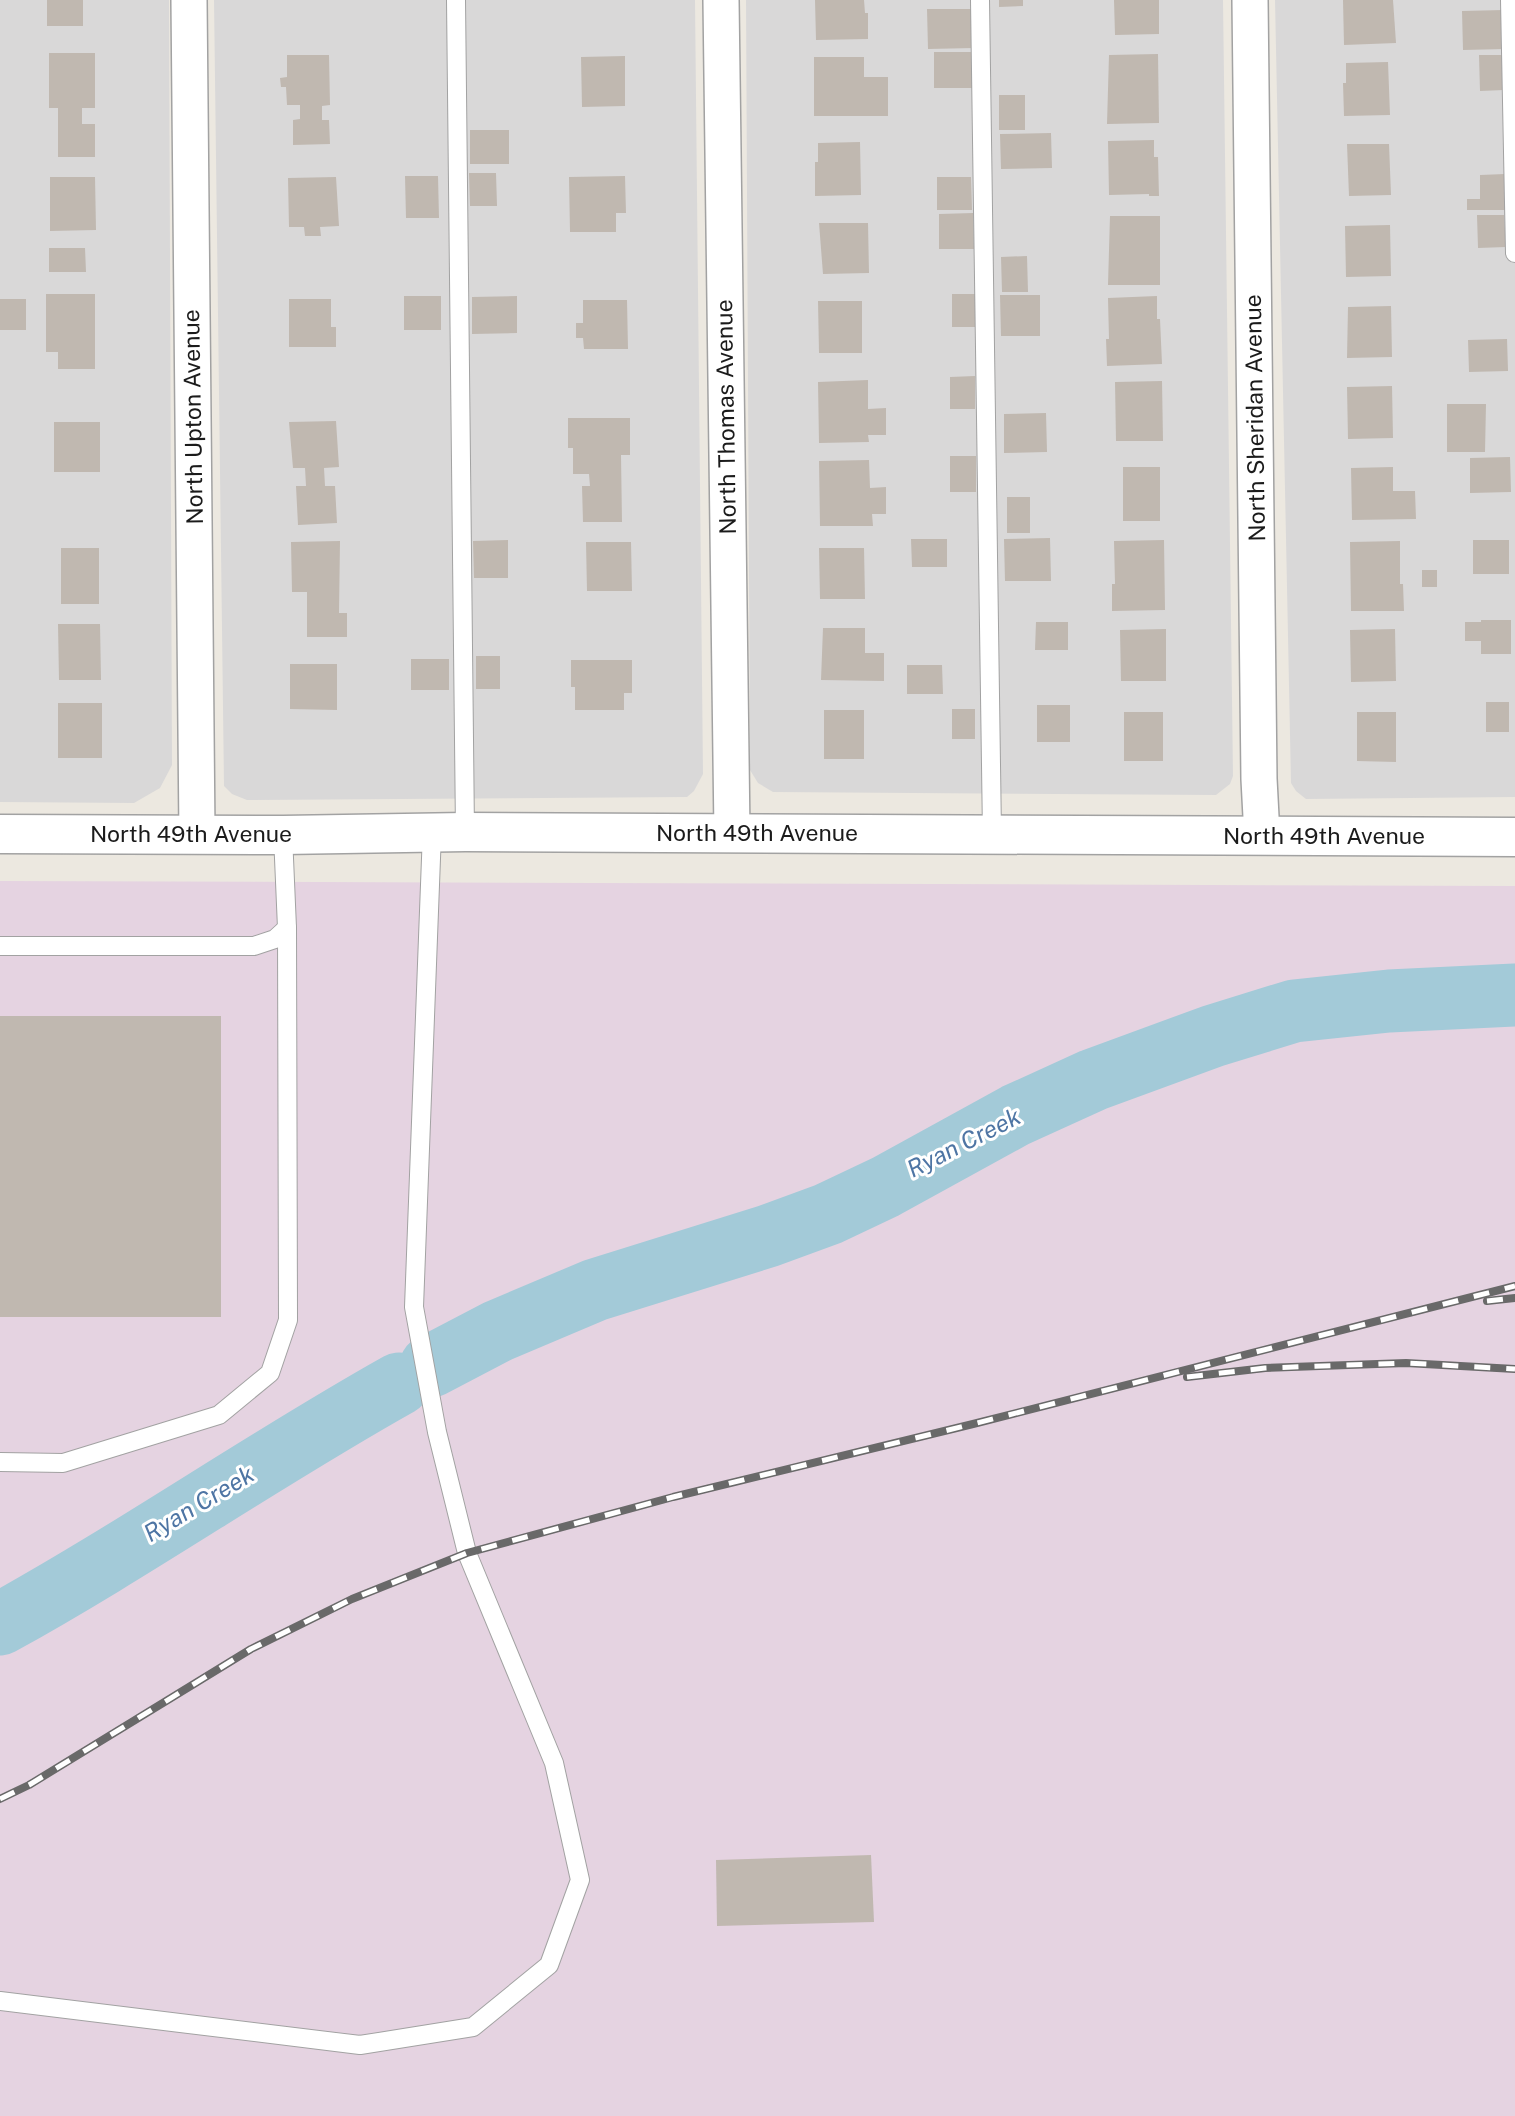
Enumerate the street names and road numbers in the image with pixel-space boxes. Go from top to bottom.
street label: North Sheridan Avenue [1239,294,1270,542]
street label: North Thomas Avenue [710,299,741,535]
street label: North Upton Avenue [177,309,208,525]
street label: North 49th Avenue [656,819,858,846]
street label: North 49th Avenue [90,820,292,847]
street label: North 49th Avenue [1223,822,1425,849]

